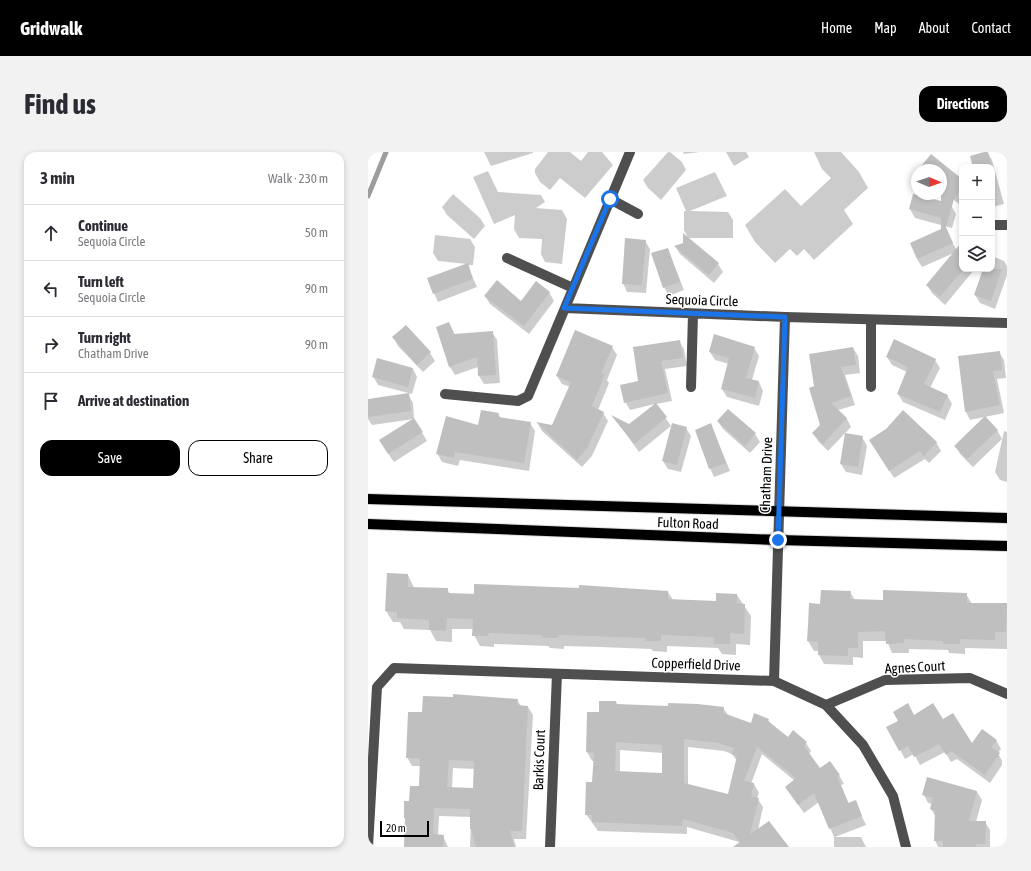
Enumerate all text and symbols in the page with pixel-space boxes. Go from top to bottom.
text: Gridwalk [20,17,82,39]
text: Home [821,20,852,36]
text: Map [874,20,897,36]
text: About [919,20,950,36]
text: Contact [972,20,1011,36]
button: Directions [919,86,1007,122]
text: Find us [24,88,96,120]
north arrow [911,164,947,200]
map controls [959,164,995,272]
button: + [959,164,995,200]
text: 3 min [40,168,75,188]
text: Walk · 230 m [268,171,328,186]
route start [601,190,619,208]
button: − [959,200,995,236]
text: Continue [78,217,128,234]
icon: ahead [40,222,62,244]
text: 50 m [305,225,328,240]
text: Sequoia Circle [78,234,145,249]
button: layers [959,236,995,272]
text: Turn left [78,273,124,290]
icon: left [40,278,62,300]
text: 90 m [305,281,328,296]
text: Sequoia Circle [78,290,145,305]
street label: Sequoia Circle [665,291,739,309]
text: Turn right [78,329,131,346]
icon: right [40,334,62,356]
text: 90 m [305,337,328,352]
text: Chatham Drive [78,346,149,361]
icon: arrive [40,390,62,412]
text: Arrive at destination [78,392,189,409]
street label: Chatham Drive [757,437,775,513]
button: Save [40,440,180,476]
button: Share [188,440,328,476]
street label: Fulton Road [657,514,719,532]
route end [769,531,787,549]
street label: Copperfield Drive [651,654,741,674]
street label: Agnes Court [884,657,946,677]
street label: Barkis Court [530,729,548,791]
scale bar [380,819,429,838]
text: 20 m [386,822,406,834]

